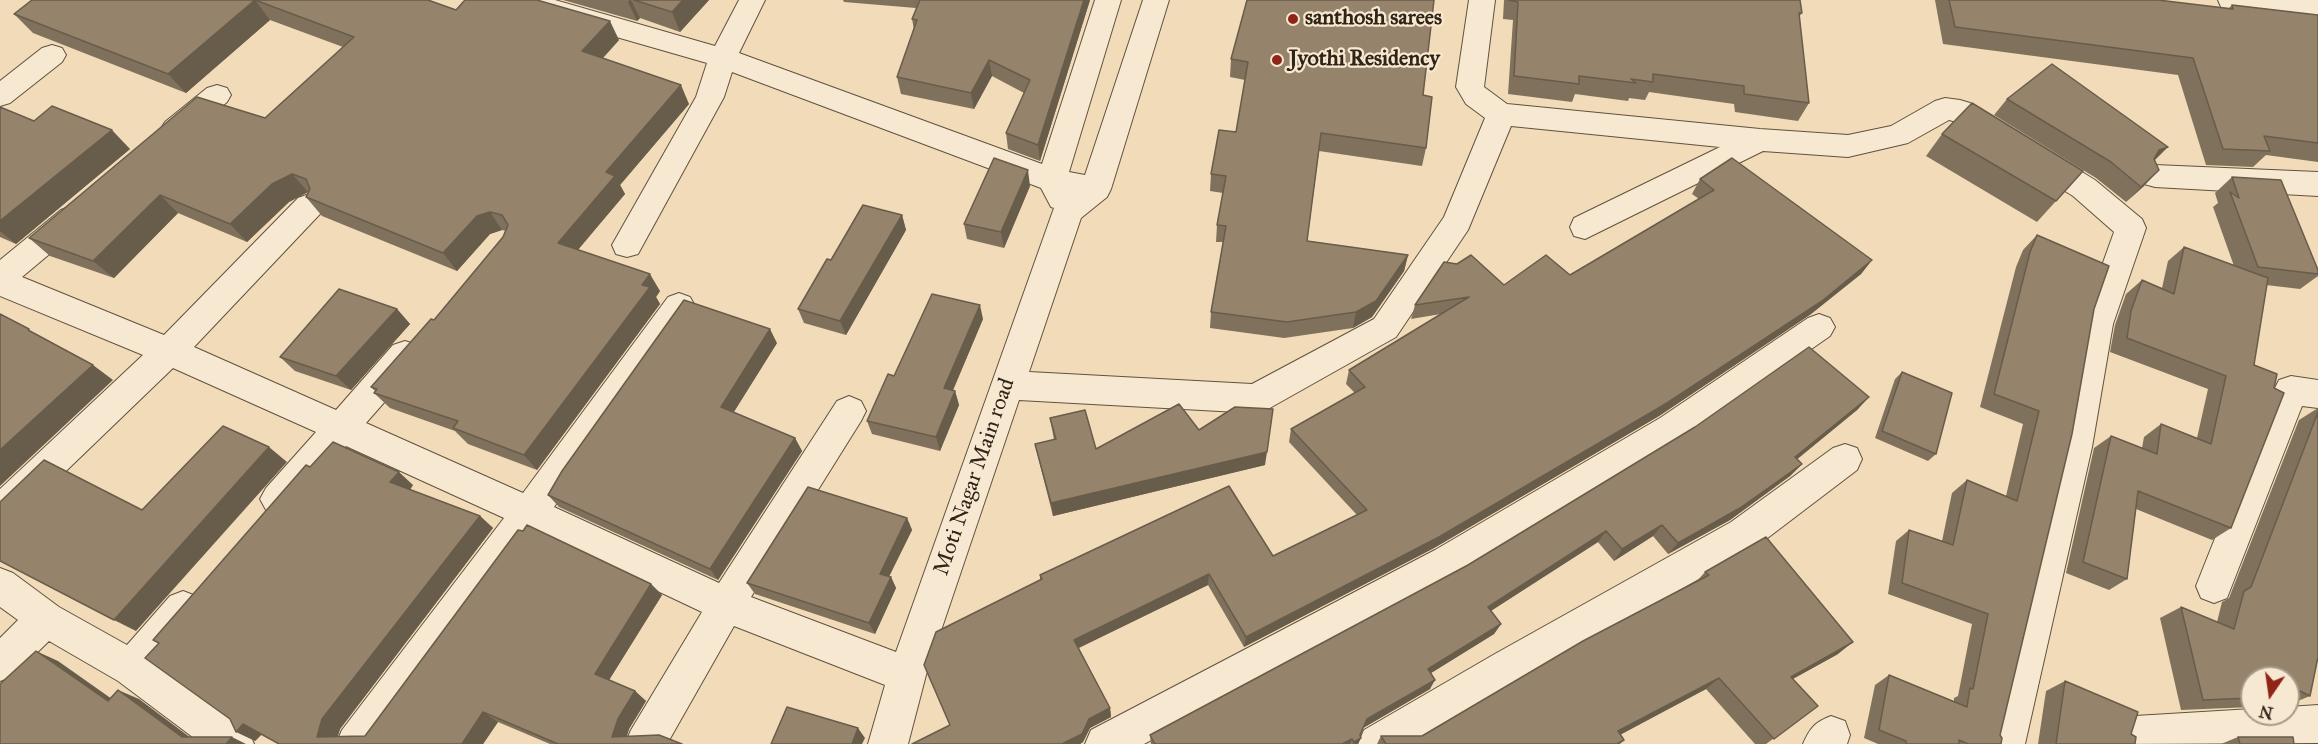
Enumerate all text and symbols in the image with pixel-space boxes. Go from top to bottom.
place label: santhosh sarees [1305,6,1442,32]
marker: santhosh sarees [1286,12,1300,26]
place label: Jyothi Residency [1289,47,1440,73]
marker: Jyothi Residency [1270,53,1284,67]
street label: Moti Nagar Main road [929,375,1021,579]
north arrow [2240,666,2300,726]
text: N [2258,701,2275,723]

